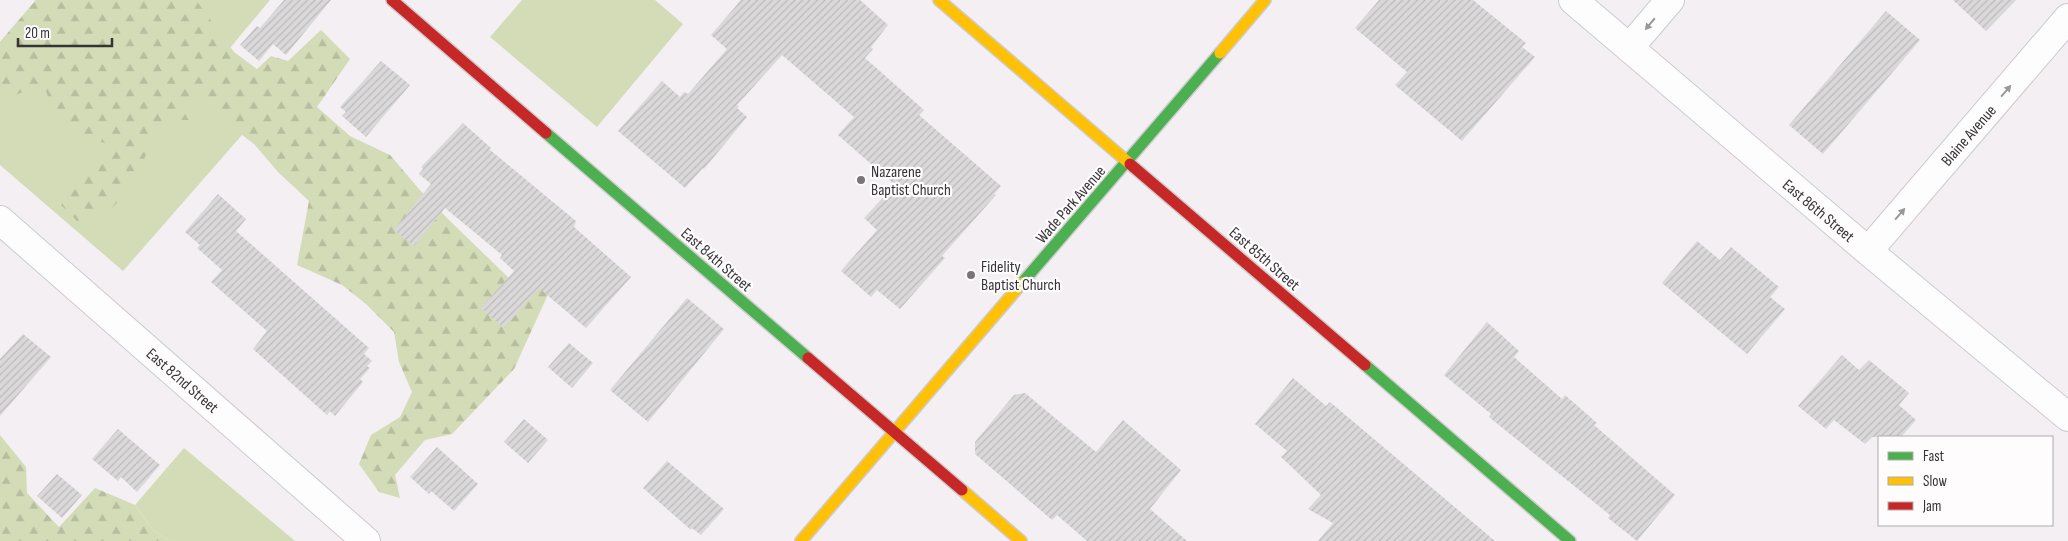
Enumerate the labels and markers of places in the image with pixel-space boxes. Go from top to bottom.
place label: Nazarene Baptist Church [871,163,951,200]
marker: Nazarene Baptist Church [855,174,867,186]
place label: Fidelity Baptist Church [981,258,1061,295]
marker: Fidelity Baptist Church [965,269,977,281]

